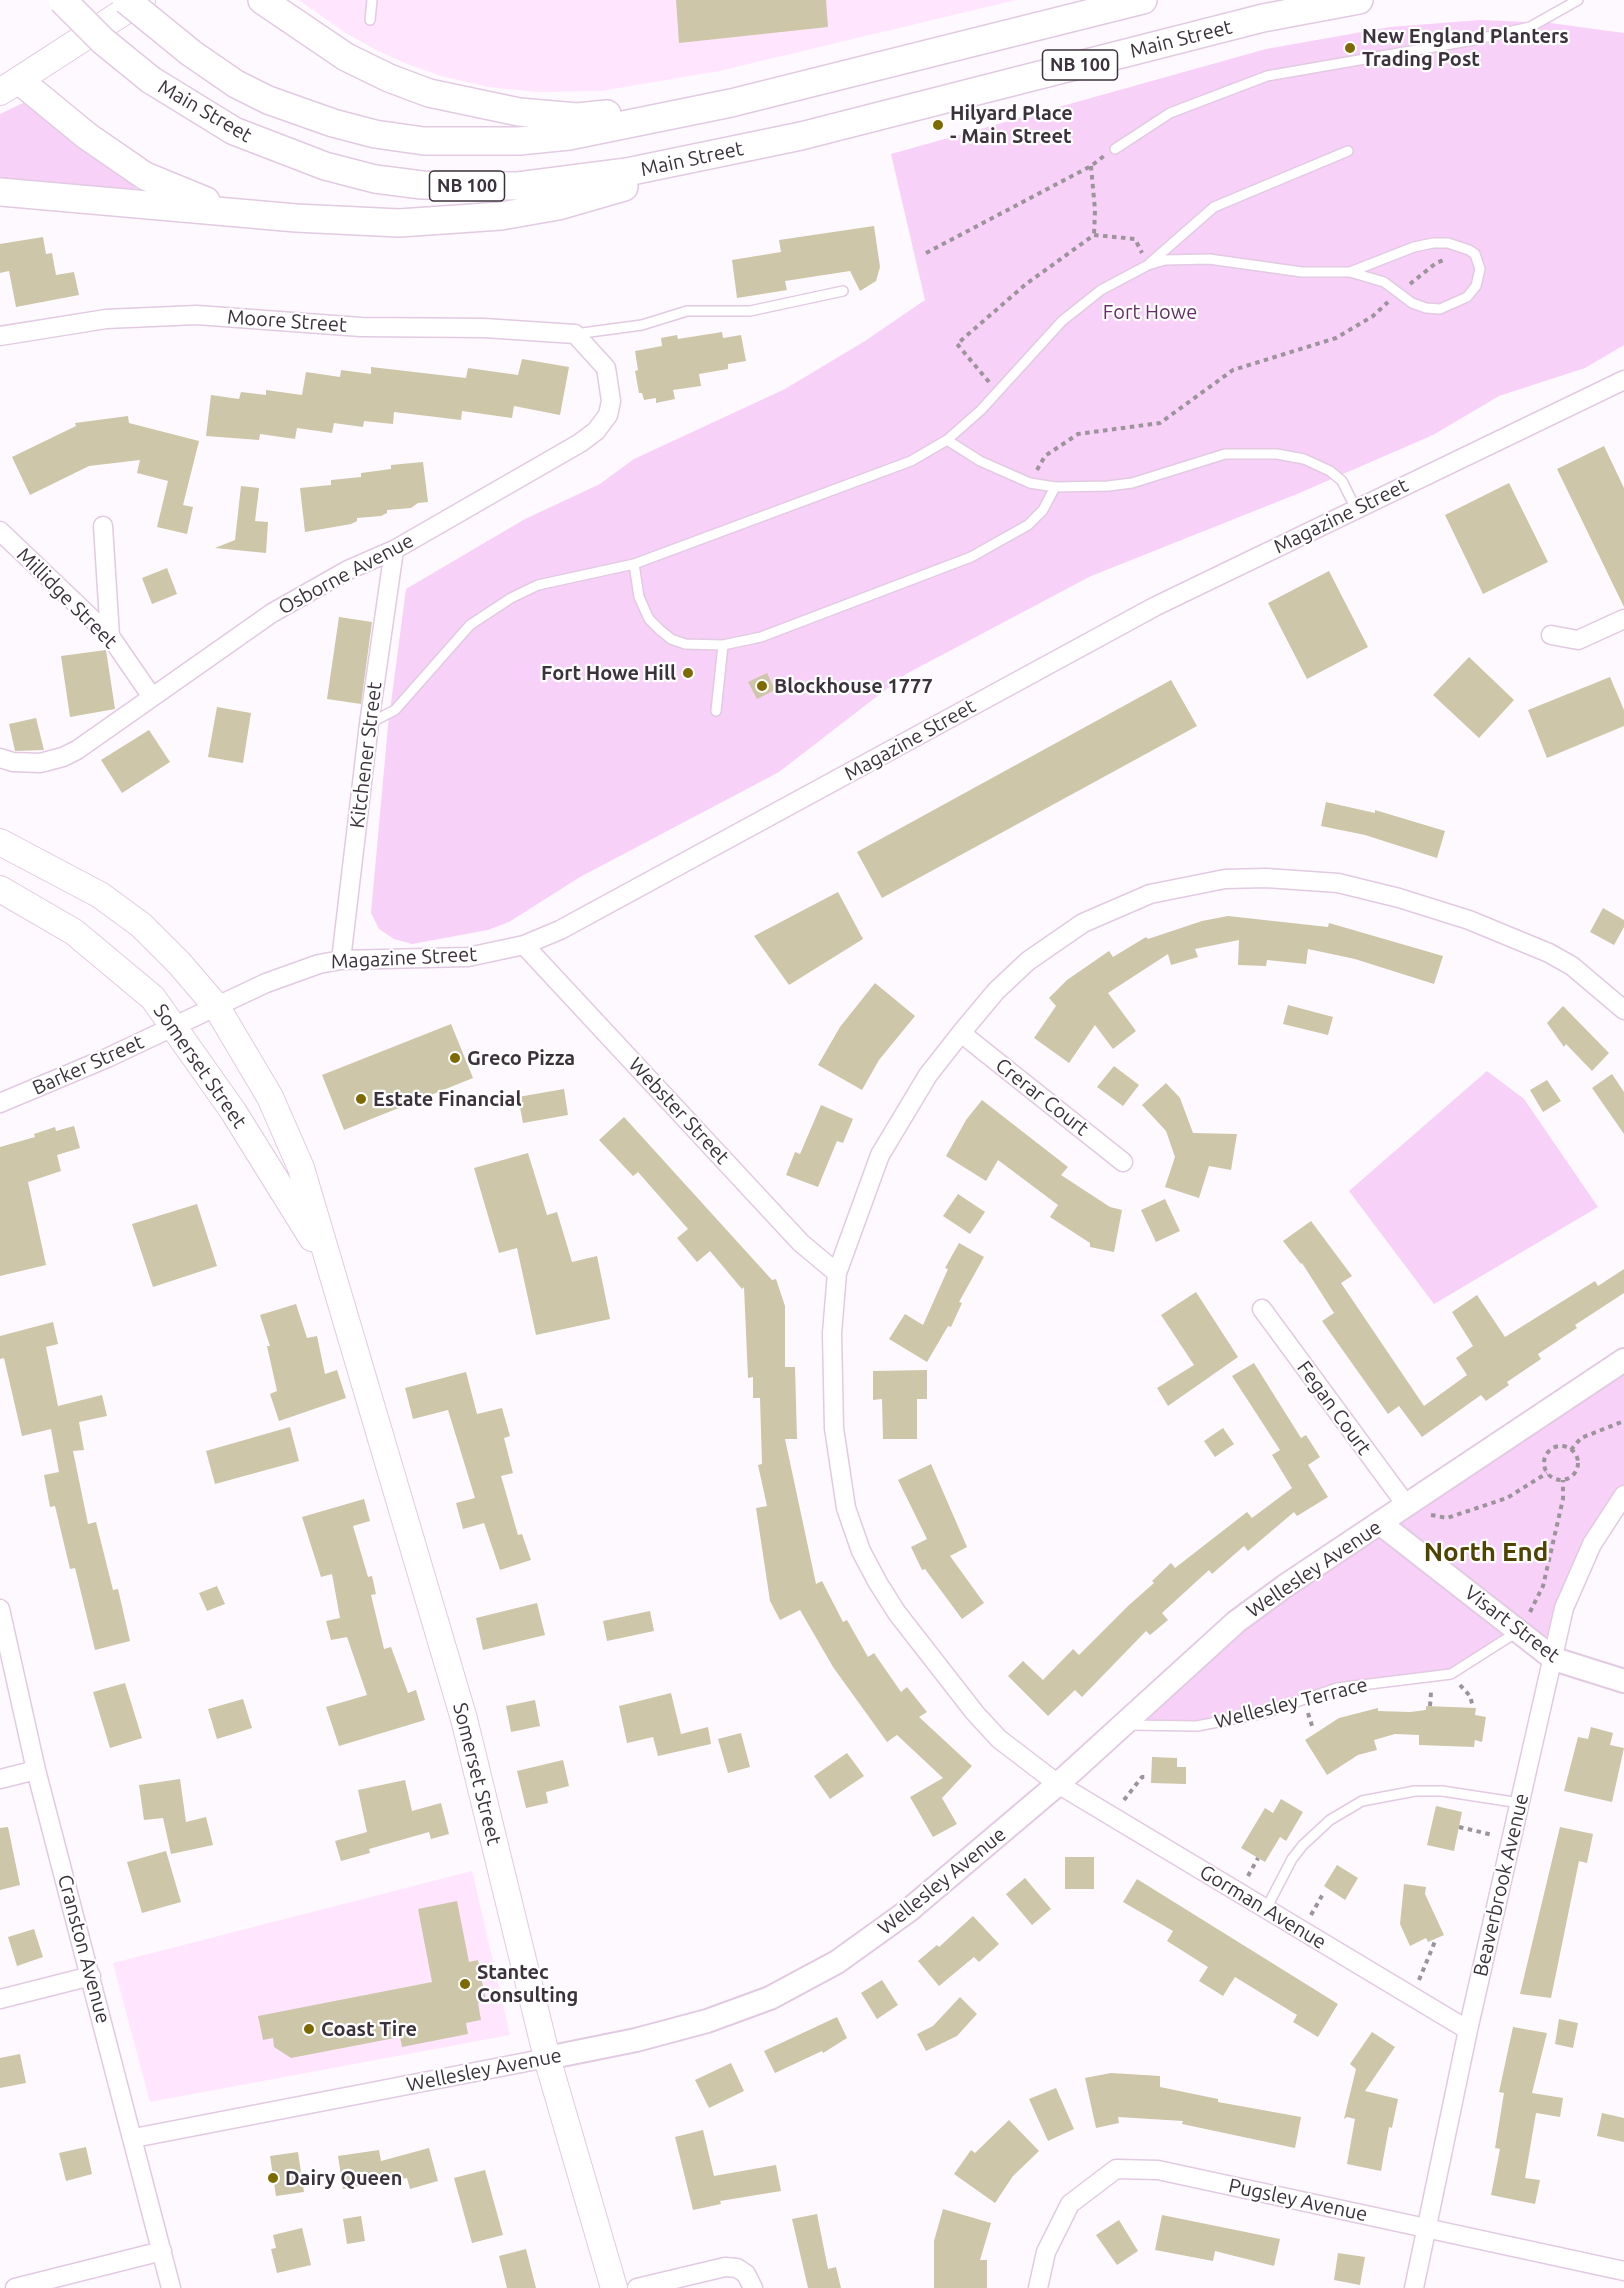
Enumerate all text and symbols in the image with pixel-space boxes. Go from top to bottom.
street label: Main Street [1127,15,1235,63]
place label: New England Planters Trading Post [1362,24,1569,71]
marker: New England Planters Trading Post [1343,41,1357,55]
road number: NB 100 [1042,50,1118,80]
street label: Main Street [154,75,256,147]
place label: Hilyard Place - Main Street [950,101,1073,148]
marker: Hilyard Place - Main Street [931,118,945,132]
street label: Main Street [638,136,746,182]
road number: NB 100 [430,171,504,201]
park label: Fort Howe [1103,300,1197,324]
street label: Moore Street [226,305,348,337]
street label: Magazine Street [1270,473,1412,559]
street label: Osborne Avenue [274,528,418,620]
street label: Millidge Street [12,543,122,653]
place label: Fort Howe Hill [541,661,676,685]
marker: Fort Howe Hill [681,666,695,680]
place label: Blockhouse 1777 [774,674,933,698]
marker: Blockhouse 1777 [755,679,769,693]
street label: Kitchener Street [345,680,387,830]
street label: Magazine Street [840,694,980,786]
street label: Magazine Street [330,942,478,974]
street label: Somerset Street [148,999,252,1133]
street label: Barker Street [29,1030,147,1100]
place label: Greco Pizza [467,1046,575,1070]
marker: Greco Pizza [448,1051,462,1065]
street label: Webster Street [624,1053,734,1169]
street label: Crerar Court [991,1053,1093,1141]
place label: Estate Financial [373,1087,521,1111]
marker: Estate Financial [354,1092,368,1106]
street label: Fegan Court [1292,1356,1376,1460]
street label: Wellesley Avenue [1242,1515,1386,1623]
district label: North End [1424,1536,1548,1568]
street label: Visart Street [1460,1580,1564,1668]
street label: Wellesley Terrace [1212,1672,1370,1734]
street label: Somerset Street [448,1700,506,1848]
street label: Beaverbrook Avenue [1468,1791,1534,1979]
street label: Wellesley Avenue [873,1822,1011,1940]
street label: Gorman Avenue [1195,1860,1331,1954]
street label: Cranston Avenue [53,1872,115,2026]
place label: Stantec Consulting [477,1960,578,2007]
marker: Stantec Consulting [458,1977,472,1991]
place label: Coast Tire [321,2017,417,2041]
marker: Coast Tire [302,2022,316,2036]
street label: Wellesley Avenue [404,2043,564,2097]
place label: Dairy Queen [285,2166,402,2190]
marker: Dairy Queen [266,2171,280,2185]
street label: Pugsley Avenue [1226,2174,1370,2226]

